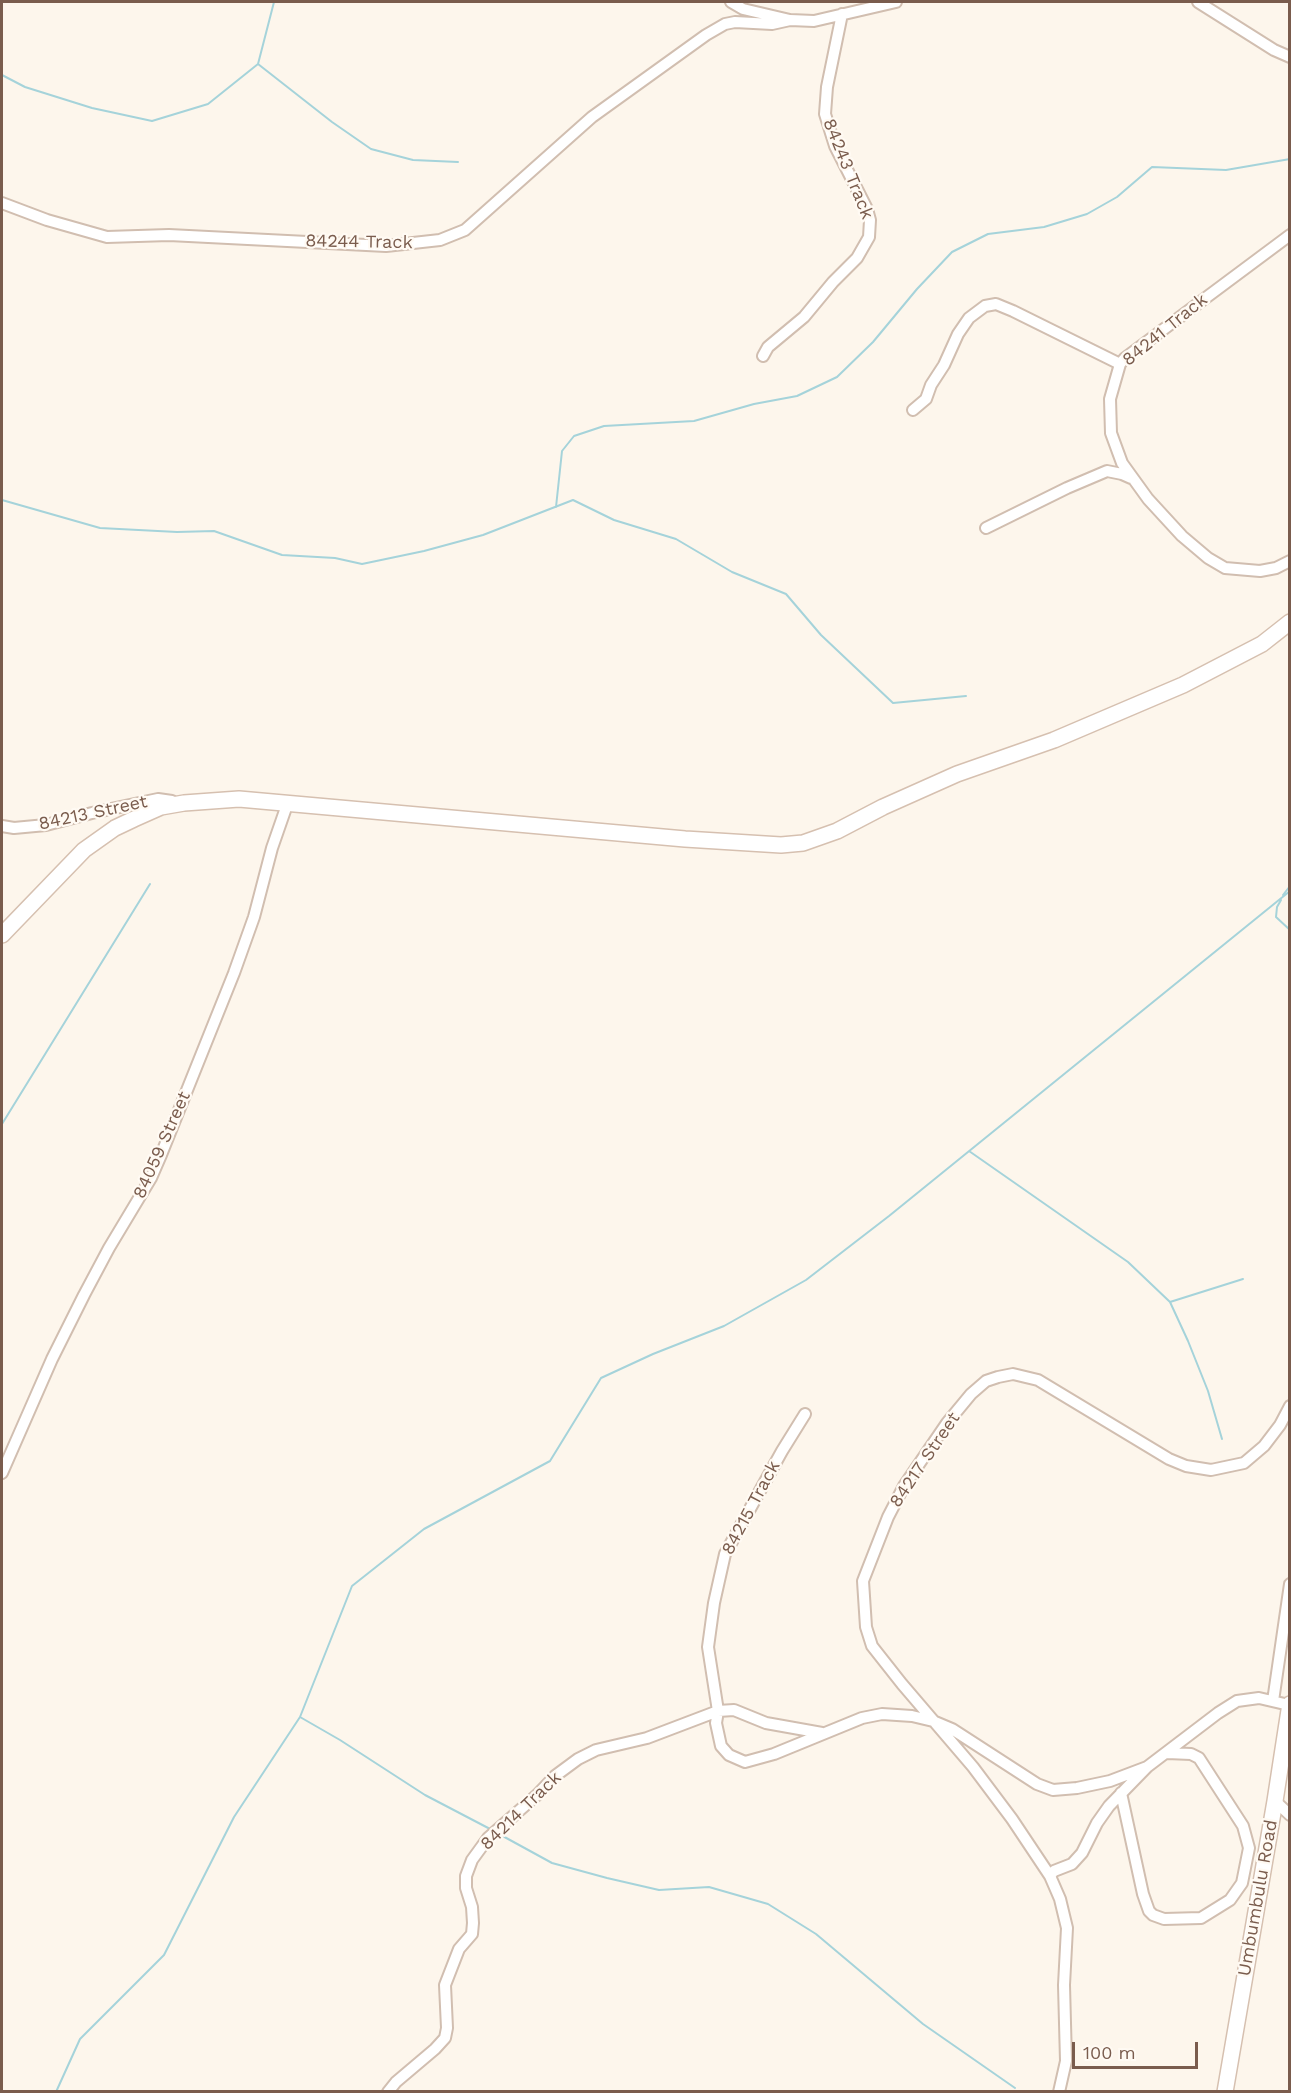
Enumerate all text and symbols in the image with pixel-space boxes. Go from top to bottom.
street label: 84243 Track [818,115,878,223]
street label: 84244 Track [305,230,413,254]
street label: 84241 Track [1118,289,1212,371]
street label: 84213 Street [37,791,149,835]
street label: 84059 Street [129,1088,195,1202]
street label: 84217 Street [885,1408,965,1512]
street label: 84215 Track [717,1457,785,1559]
street label: 84214 Track [476,1767,566,1855]
street label: Umbumbulu Road [1234,1818,1282,1978]
scale bar [1075,2030,1201,2068]
text: 100 m [1083,2042,1136,2063]

